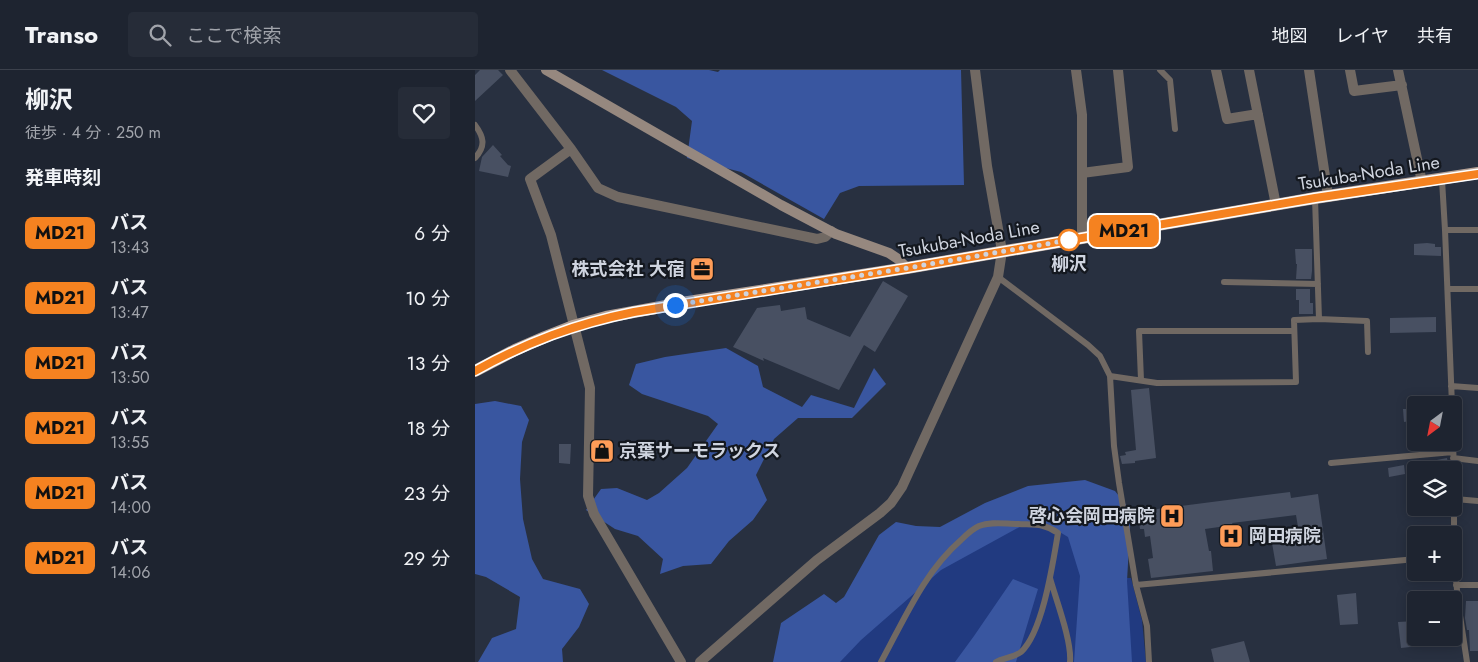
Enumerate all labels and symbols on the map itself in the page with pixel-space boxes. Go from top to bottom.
street label: Tsukuba-Noda Line [1296,149,1442,197]
street label: Tsukuba-Noda Line [896,214,1042,264]
line badge: MD21 [1089,215,1159,247]
marker: 柳沢 [1058,229,1080,251]
place label: 柳沢 [1051,251,1087,277]
place label: 株式会社 大宿 [572,256,685,282]
office icon: 株式会社 大宿 [689,256,715,282]
your location [663,293,688,318]
north arrow [1407,396,1463,451]
shop icon: 京葉サーモラックス [589,438,615,464]
place label: 京葉サーモラックス [619,438,780,464]
place label: 啓心会岡田病院 [1029,503,1155,529]
hospital icon: 啓心会岡田病院 [1159,503,1185,529]
hospital icon: 岡田病院 [1218,523,1244,549]
place label: 岡田病院 [1249,523,1321,549]

